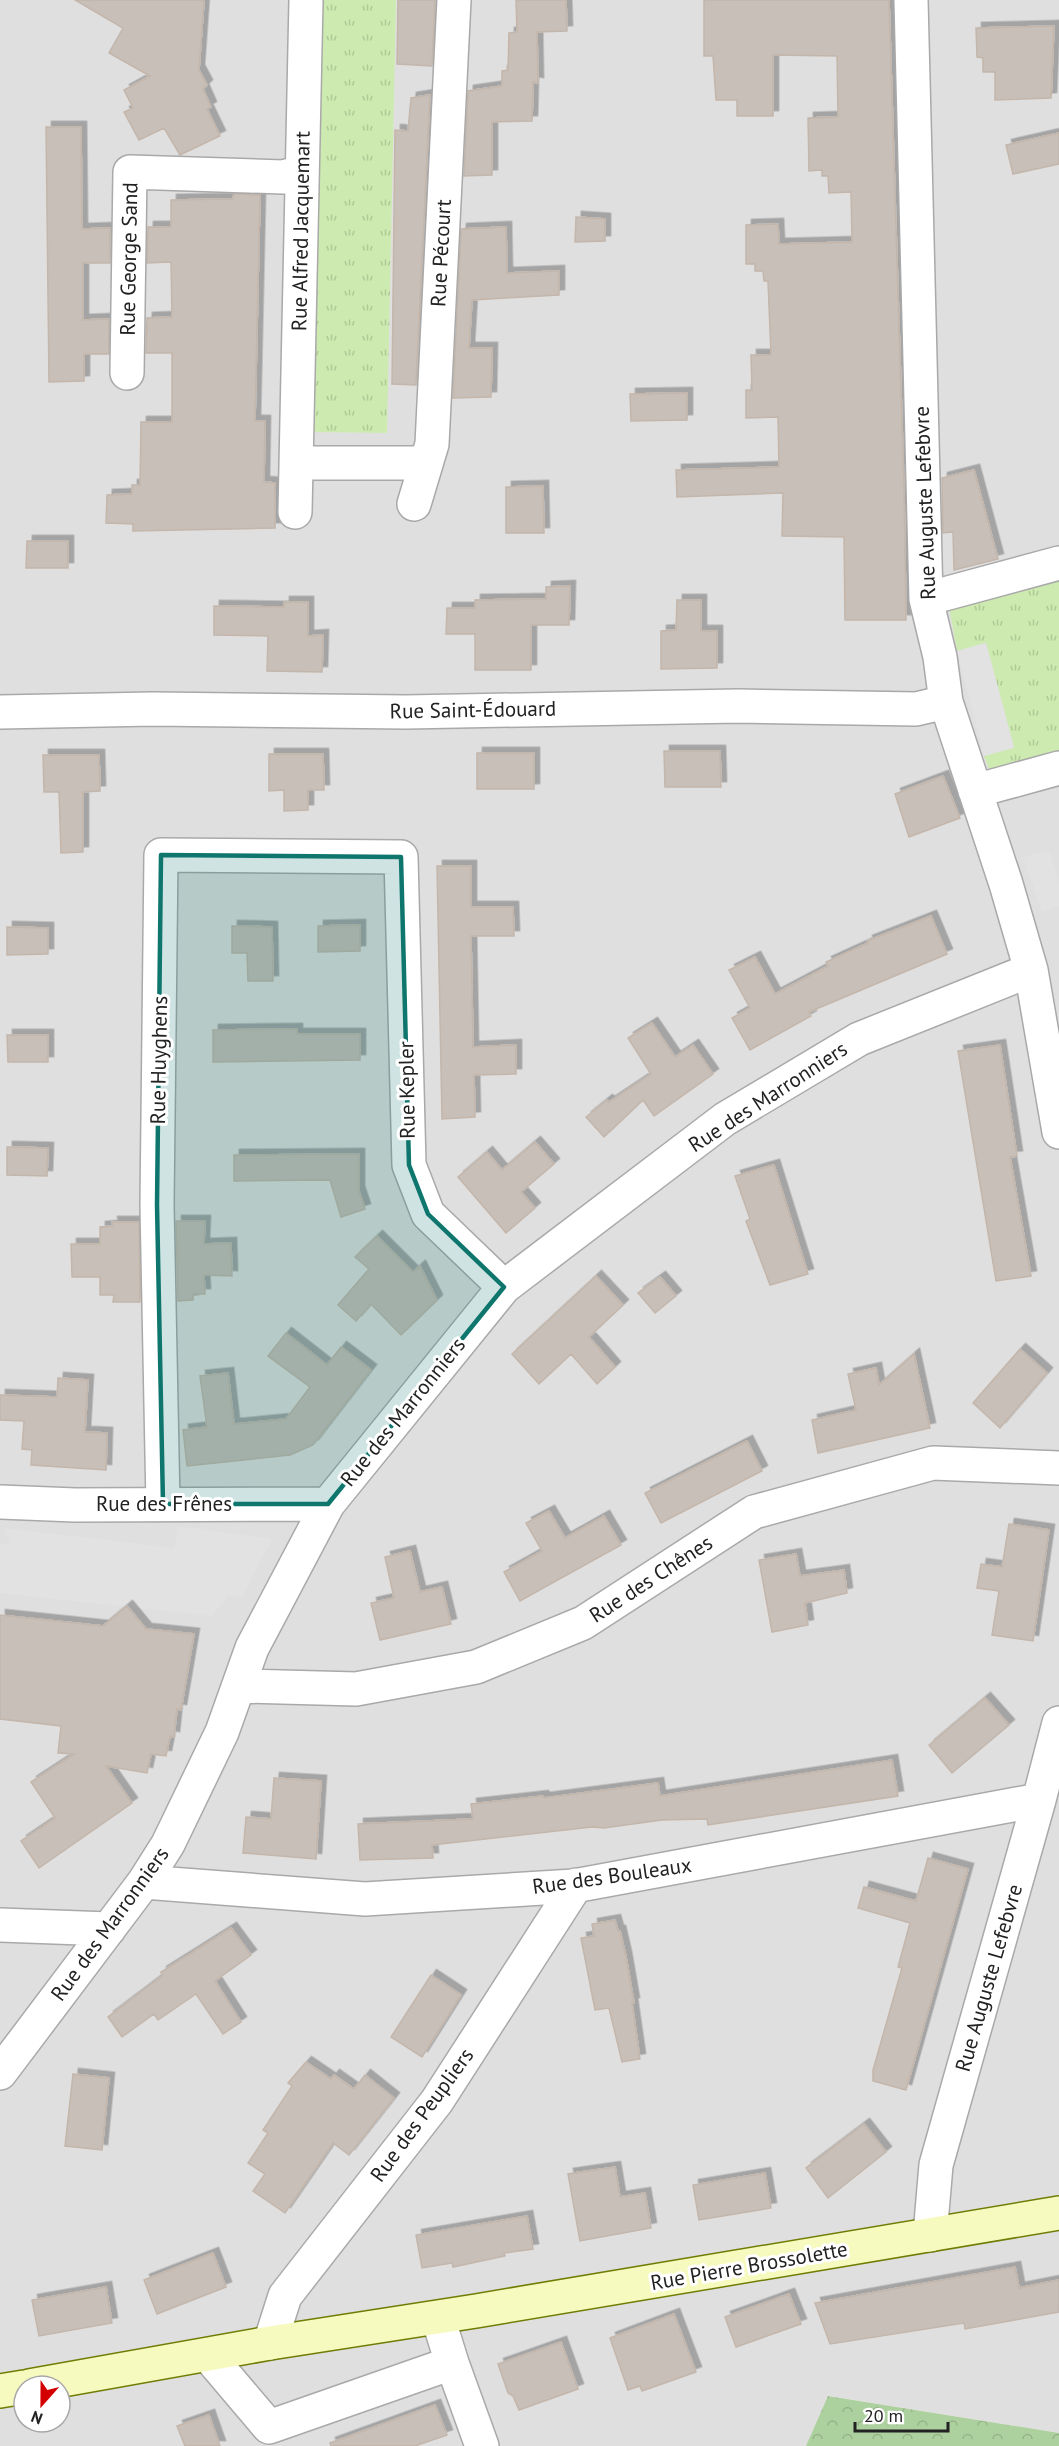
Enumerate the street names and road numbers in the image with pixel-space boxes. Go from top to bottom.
street label: Rue Alfred Jacquemart [285,131,316,331]
street label: Rue George Sand [114,182,143,336]
street label: Rue Pécourt [424,198,457,307]
street label: Rue Auguste Lefebvre [908,406,941,600]
street label: Rue Saint-Édouard [389,695,556,724]
street label: Rue Huyghens [144,995,173,1125]
street label: Rue des Marronniers [683,1035,852,1158]
street label: Rue Kepler [392,1041,421,1139]
street label: Rue des Marronniers [334,1332,471,1492]
street label: Rue des Frênes [96,1490,232,1517]
street label: Rue des Chênes [584,1529,717,1628]
street label: Rue des Marronniers [45,1841,175,2006]
street label: Rue des Bouleaux [531,1851,693,1900]
street label: Rue Auguste Lefebvre [949,1881,1028,2075]
street label: Rue des Peupliers [364,2042,479,2187]
street label: Rue Pierre Brossolette [648,2235,850,2296]

